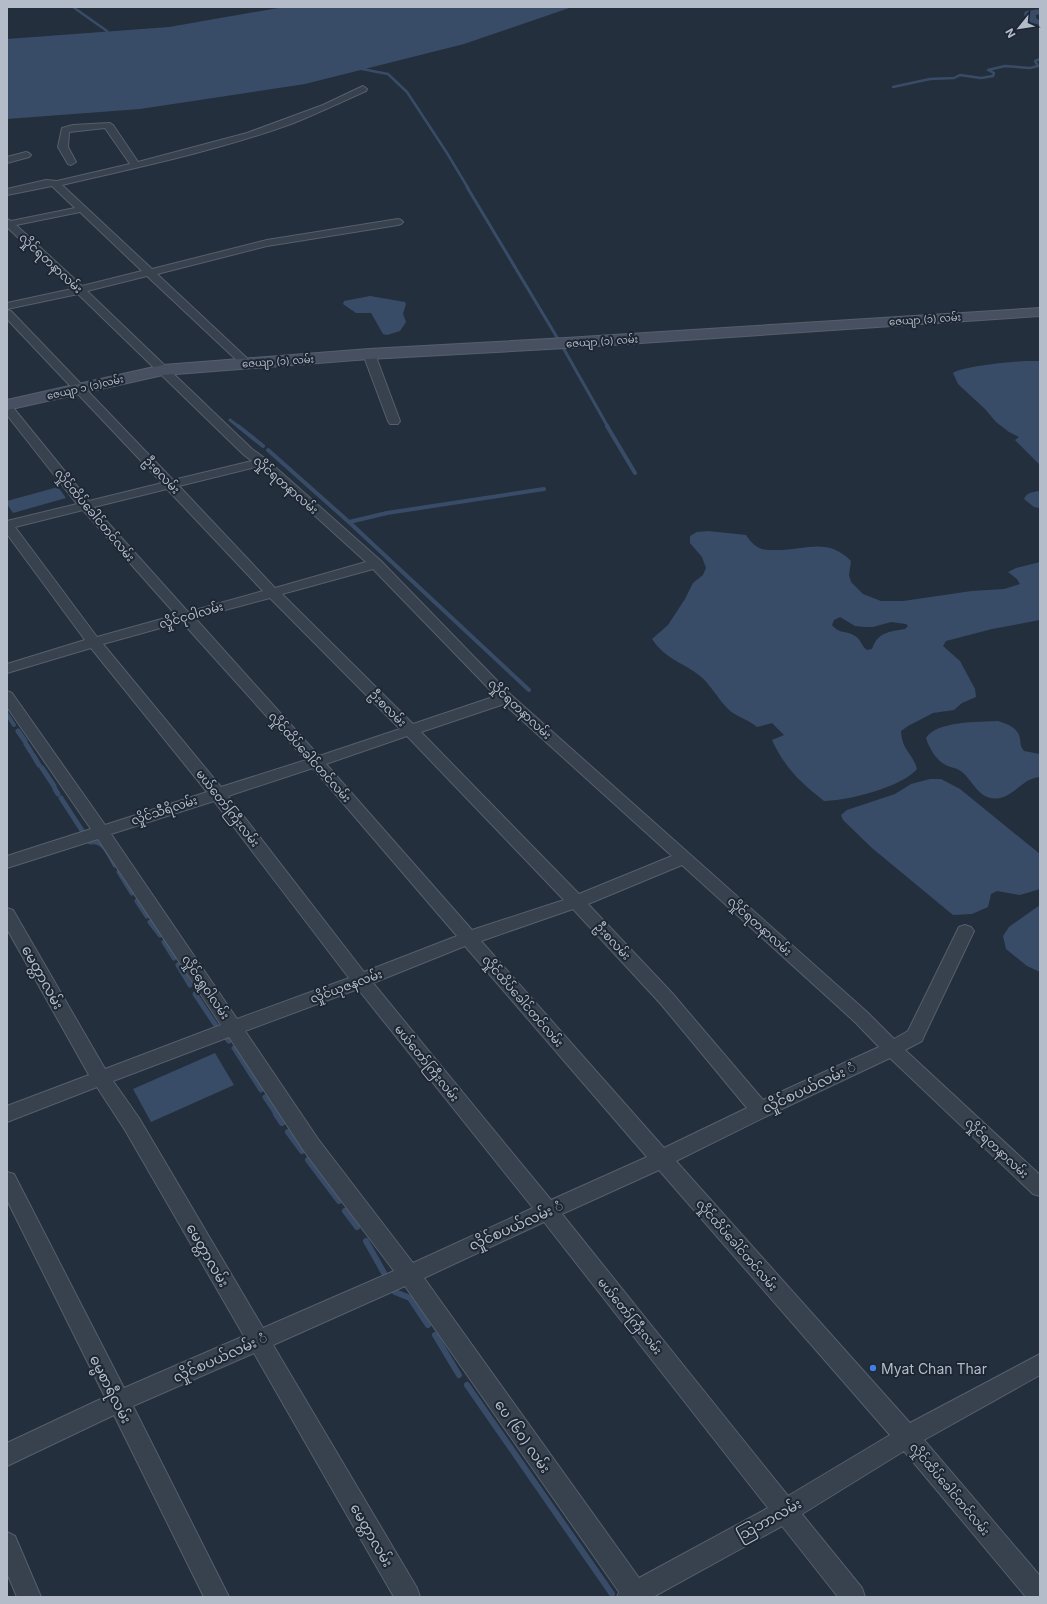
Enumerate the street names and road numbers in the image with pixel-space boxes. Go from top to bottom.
street label: လှိုင်ရတနာလမ်း [14,229,86,298]
street label: ဇေယျာ (၁) လမ်း [889,310,962,330]
street label: ဇေယျာ (၁) လမ်း [566,332,639,352]
street label: ဇေယျာ (၁) လမ်း [242,352,315,372]
street label: ဇေယျာ ၁ (၁)လမ်း [45,371,125,405]
street label: လှိုင်ရတနာလမ်း [248,452,322,520]
street label: ဦးစလမ်း [138,453,184,499]
street label: လှိုင်ထိပ်ခေါင်တင်လမ်း [50,465,139,566]
street label: လှိုင်ငုဝါလမ်း [157,598,226,634]
street label: လှိုင်ရတနာလမ်း [483,675,555,744]
street label: ဦးစလမ်း [364,686,410,732]
street label: လှိုင်ထိပ်ခေါင်တင်လမ်း [263,708,355,807]
street label: မယ်တော်ကြီးလမ်း [191,766,264,852]
street label: လှိုင်သီရိလမ်း [129,791,200,831]
street label: လှိုင်ရတနာလမ်း [723,893,796,961]
street label: ဦးစလမ်း [590,918,635,965]
street label: မေတ္တာလမ်း [15,942,68,1014]
street label: လှိုင်ထိပ်ခေါင်တင်လမ်း [477,951,568,1052]
street label: လှိုင်ရွှေဝါလမ်း [177,952,234,1024]
street label: လှိုင်ယုဇနလမ်း [308,965,385,1009]
street label: မယ်တော်ကြီးလမ်း [389,1021,463,1106]
street label: လှိုင်စပယ်လမ်း ံ [759,1057,860,1120]
street label: လှိုင်ရတနာလမ်း [960,1114,1032,1183]
street label: လှိုင်ထိပ်ခေါင်တင်လမ်း [691,1195,782,1296]
street label: လှိုင်စပယ်လမ်း ံ [466,1196,567,1257]
street label: မေတ္တာလမ်း [180,1220,234,1292]
street label: မယ်တော်ကြီးလမ်း [592,1274,666,1359]
street label: လှိုင်စပယ်လမ်း ံ [170,1328,271,1389]
street label: ဓမ္မစာရီလမ်း [83,1352,136,1428]
street label: ပေ (၆၀) လမ်း [492,1396,555,1476]
street label: လှိုင်ထိပ်ခေါင်တင်လမ်း [905,1439,994,1540]
street label: သြဘာလမ်း [733,1493,806,1547]
street label: မေတ္တာလမ်း [344,1500,398,1572]

